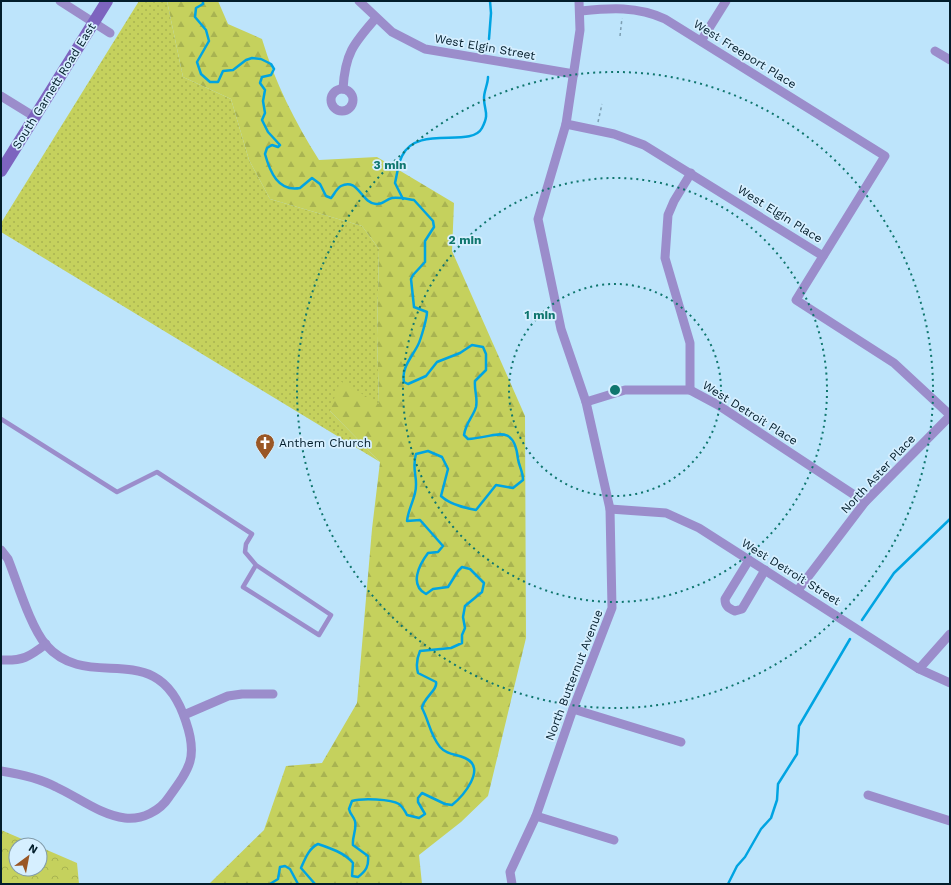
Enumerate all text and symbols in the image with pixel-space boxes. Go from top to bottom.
street label: West Freeport Place [691,17,799,91]
street label: South Garnett Road East [9,20,99,152]
street label: West Elgin Street [434,31,536,63]
text: 3 min [374,158,406,172]
street label: West Elgin Place [735,182,825,246]
text: 2 min [449,233,481,247]
text: 1 min [525,308,555,322]
street label: West Detroit Place [700,378,800,448]
centre of rings [608,383,622,397]
church icon: Anthem Church [254,432,276,460]
street label: North Aster Place [838,432,918,516]
place label: Anthem Church [279,436,371,450]
street label: West Detroit Street [739,536,843,608]
street label: North Butternut Avenue [543,607,606,743]
north arrow [8,837,48,877]
text: N [26,841,40,857]

